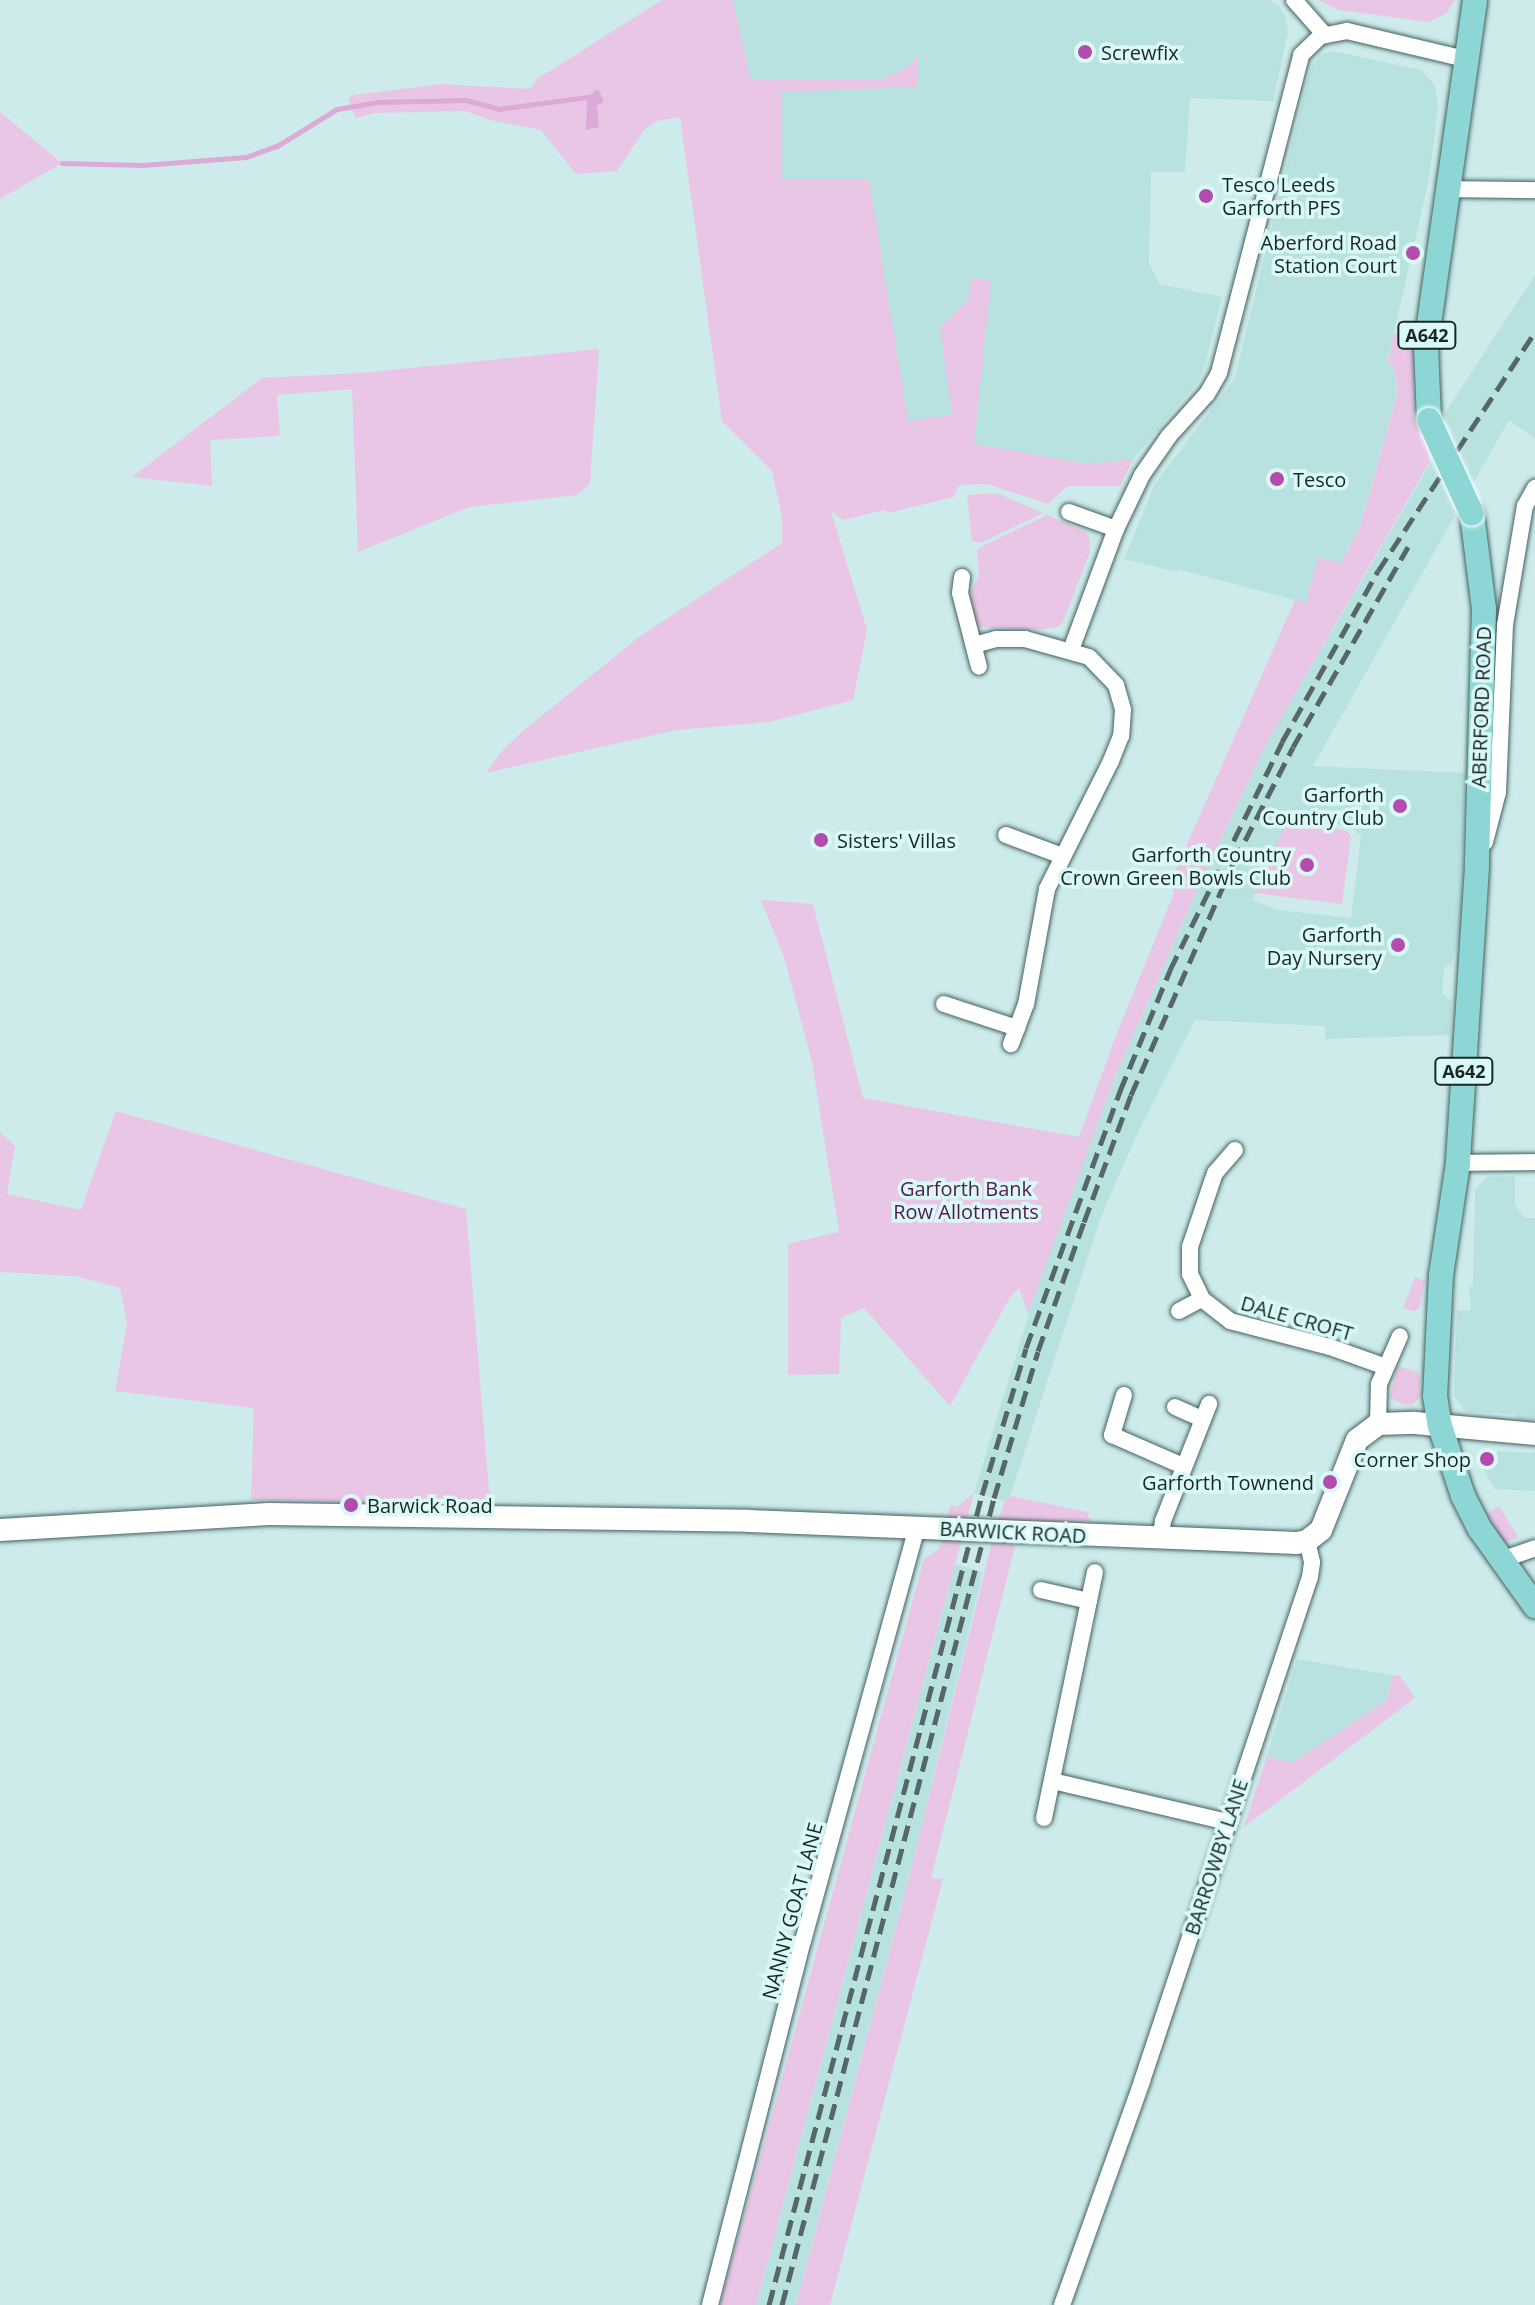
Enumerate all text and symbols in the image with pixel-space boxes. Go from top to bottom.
place label: Screwfix [1101,40,1179,64]
marker: Screwfix [1076,43,1094,61]
place label: Tesco Leeds Garforth PFS [1222,172,1341,219]
marker: Tesco Leeds Garforth PFS [1197,187,1215,205]
place label: Aberford Road Station Court [1261,230,1397,277]
marker: Aberford Road Station Court [1404,244,1422,262]
road number: A642 [1397,321,1457,349]
place label: Tesco [1293,467,1346,491]
marker: Tesco [1268,470,1286,488]
street label: ABERFORD ROAD [1466,626,1496,788]
place label: Garforth Country Club [1262,782,1384,829]
marker: Garforth Country Club [1391,797,1409,815]
place label: Sisters' Villas [837,828,956,852]
marker: Sisters' Villas [812,831,830,849]
place label: Garforth Country Crown Green Bowls Club [1060,842,1291,889]
marker: Garforth Country Crown Green Bowls Club [1298,856,1316,874]
place label: Garforth Day Nursery [1267,922,1382,969]
marker: Garforth Day Nursery [1389,936,1407,954]
road number: A642 [1434,1057,1494,1085]
park label: Garforth Bank Row Allotments [893,1177,1039,1224]
street label: DALE CROFT [1238,1291,1356,1345]
place label: Corner Shop [1354,1447,1471,1471]
marker: Corner Shop [1478,1450,1496,1468]
place label: Garforth Townend [1142,1470,1314,1494]
marker: Garforth Townend [1321,1473,1339,1491]
place label: Barwick Road [367,1493,493,1517]
marker: Barwick Road [342,1496,360,1514]
street label: BARWICK ROAD [939,1516,1087,1548]
street label: BARROWBY LANE [1179,1776,1253,1938]
street label: NANNY GOAT LANE [757,1820,827,2002]

